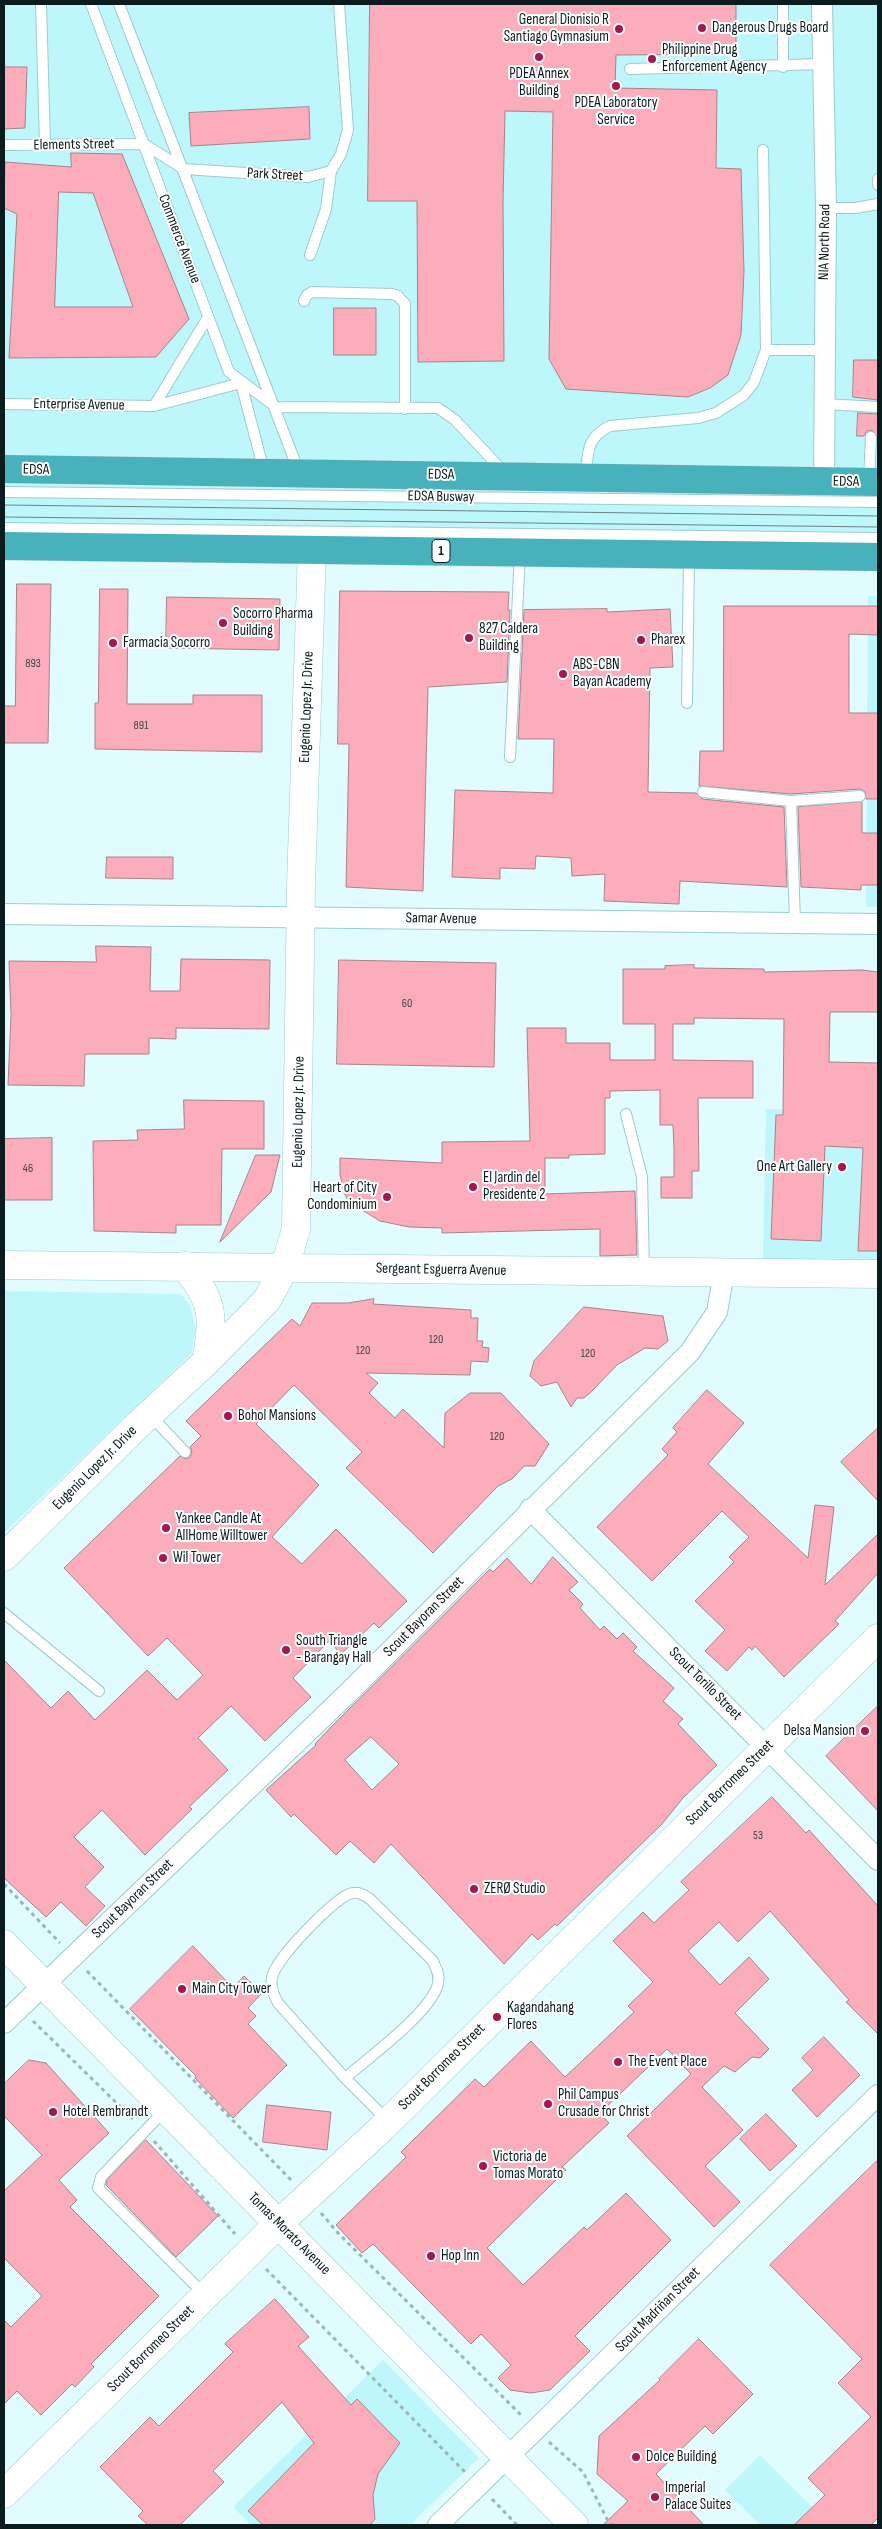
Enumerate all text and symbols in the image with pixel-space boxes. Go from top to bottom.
place label: General Dionisio R Santiago Gymnasium [504,11,609,46]
place label: Dangerous Drugs Board [712,19,828,37]
marker: Dangerous Drugs Board [696,22,708,34]
marker: General Dionisio R Santiago Gymnasium [613,23,625,35]
place label: Philippine Drug Enforcement Agency [662,41,767,76]
marker: PDEA Annex Building [533,51,545,63]
marker: Philippine Drug Enforcement Agency [646,53,658,65]
place label: PDEA Annex Building [509,65,569,100]
marker: PDEA Laboratory Service [610,80,622,92]
place label: PDEA Laboratory Service [574,94,658,129]
street label: Elements Street [33,135,115,155]
street label: Park Street [247,165,303,185]
street label: Commerce Avenue [154,192,204,286]
street label: NIA North Road [815,204,835,280]
street label: Enterprise Avenue [33,395,125,415]
street label: EDSA [23,461,49,479]
street label: EDSA [428,466,454,484]
street label: EDSA [833,473,859,491]
street label: EDSA Busway [407,487,475,507]
road number: 1 [432,540,450,562]
place label: Socorro Pharma Building [233,605,313,640]
marker: Socorro Pharma Building [217,617,229,629]
place label: 827 Caldera Building [479,620,538,655]
place label: Pharex [651,631,685,649]
marker: 827 Caldera Building [463,632,475,644]
place label: Farmacia Socorro [123,634,210,652]
marker: Pharex [635,634,647,646]
marker: Farmacia Socorro [107,637,119,649]
street label: Eugenio Lopez Jr. Drive [296,651,318,763]
place label: ABS-CBN Bayan Academy [573,656,651,691]
house number: 893 [25,657,41,671]
marker: ABS-CBN Bayan Academy [557,668,569,680]
house number: 891 [134,719,148,733]
street label: Samar Avenue [405,909,477,929]
house number: 60 [402,997,412,1011]
street label: Eugenio Lopez Jr. Drive [289,1056,309,1168]
place label: One Art Gallery [757,1158,832,1176]
marker: One Art Gallery [836,1161,848,1173]
house number: 46 [23,1162,33,1176]
place label: El Jardin del Presidente 2 [483,1169,545,1204]
place label: Heart of City Condominium [307,1179,377,1214]
marker: El Jardin del Presidente 2 [467,1181,479,1193]
marker: Heart of City Condominium [381,1191,393,1203]
street label: Sergeant Esguerra Avenue [376,1260,506,1280]
house number: 120 [429,1333,443,1347]
house number: 120 [356,1344,370,1358]
house number: 120 [581,1347,595,1361]
place label: Bohol Mansions [238,1407,316,1425]
marker: Bohol Mansions [222,1410,234,1422]
street label: Eugenio Lopez Jr. Drive [49,1422,141,1514]
house number: 120 [490,1430,504,1444]
place label: Yankee Candle At AllHome Willtower [176,1510,268,1545]
marker: Yankee Candle At AllHome Willtower [160,1522,172,1534]
place label: Wil Tower [173,1549,221,1567]
marker: Wil Tower [157,1552,169,1564]
street label: Scout Bayoran Street [380,1573,468,1661]
place label: South Triangle - Barangay Hall [296,1632,371,1667]
marker: South Triangle - Barangay Hall [280,1644,292,1656]
street label: Scout Torillo Street [665,1644,745,1724]
place label: Delsa Mansion [783,1722,855,1740]
marker: Delsa Mansion [859,1725,871,1737]
street label: Scout Borromeo Street [682,1737,778,1829]
house number: 53 [753,1829,763,1843]
street label: Scout Bayoran Street [88,1856,178,1942]
place label: ZERØ Studio [484,1880,546,1898]
marker: ZERØ Studio [468,1883,480,1895]
place label: Main City Tower [192,1980,271,1998]
marker: Main City Tower [176,1983,188,1995]
place label: Kagandahang Flores [507,1999,574,2034]
marker: Kagandahang Flores [491,2011,503,2023]
street label: Scout Borromeo Street [395,2020,489,2114]
place label: The Event Place [628,2053,707,2071]
marker: The Event Place [612,2056,624,2068]
place label: Phil Campus Crusade for Christ [558,2086,649,2121]
marker: Phil Campus Crusade for Christ [542,2098,554,2110]
place label: Hotel Rembrandt [63,2103,148,2121]
marker: Hotel Rembrandt [47,2106,59,2118]
place label: Victoria de Tomas Morato [493,2148,563,2183]
marker: Victoria de Tomas Morato [477,2160,489,2172]
street label: Tomas Morato Avenue [244,2189,334,2279]
place label: Hop Inn [441,2247,479,2265]
marker: Hop Inn [425,2250,437,2262]
street label: Scout Madriñan Street [612,2264,704,2356]
street label: Scout Borromeo Street [104,2302,198,2396]
place label: Dolce Building [646,2448,717,2466]
marker: Dolce Building [630,2451,642,2463]
place label: Imperial Palace Suites [665,2479,731,2514]
marker: Imperial Palace Suites [649,2491,661,2503]

